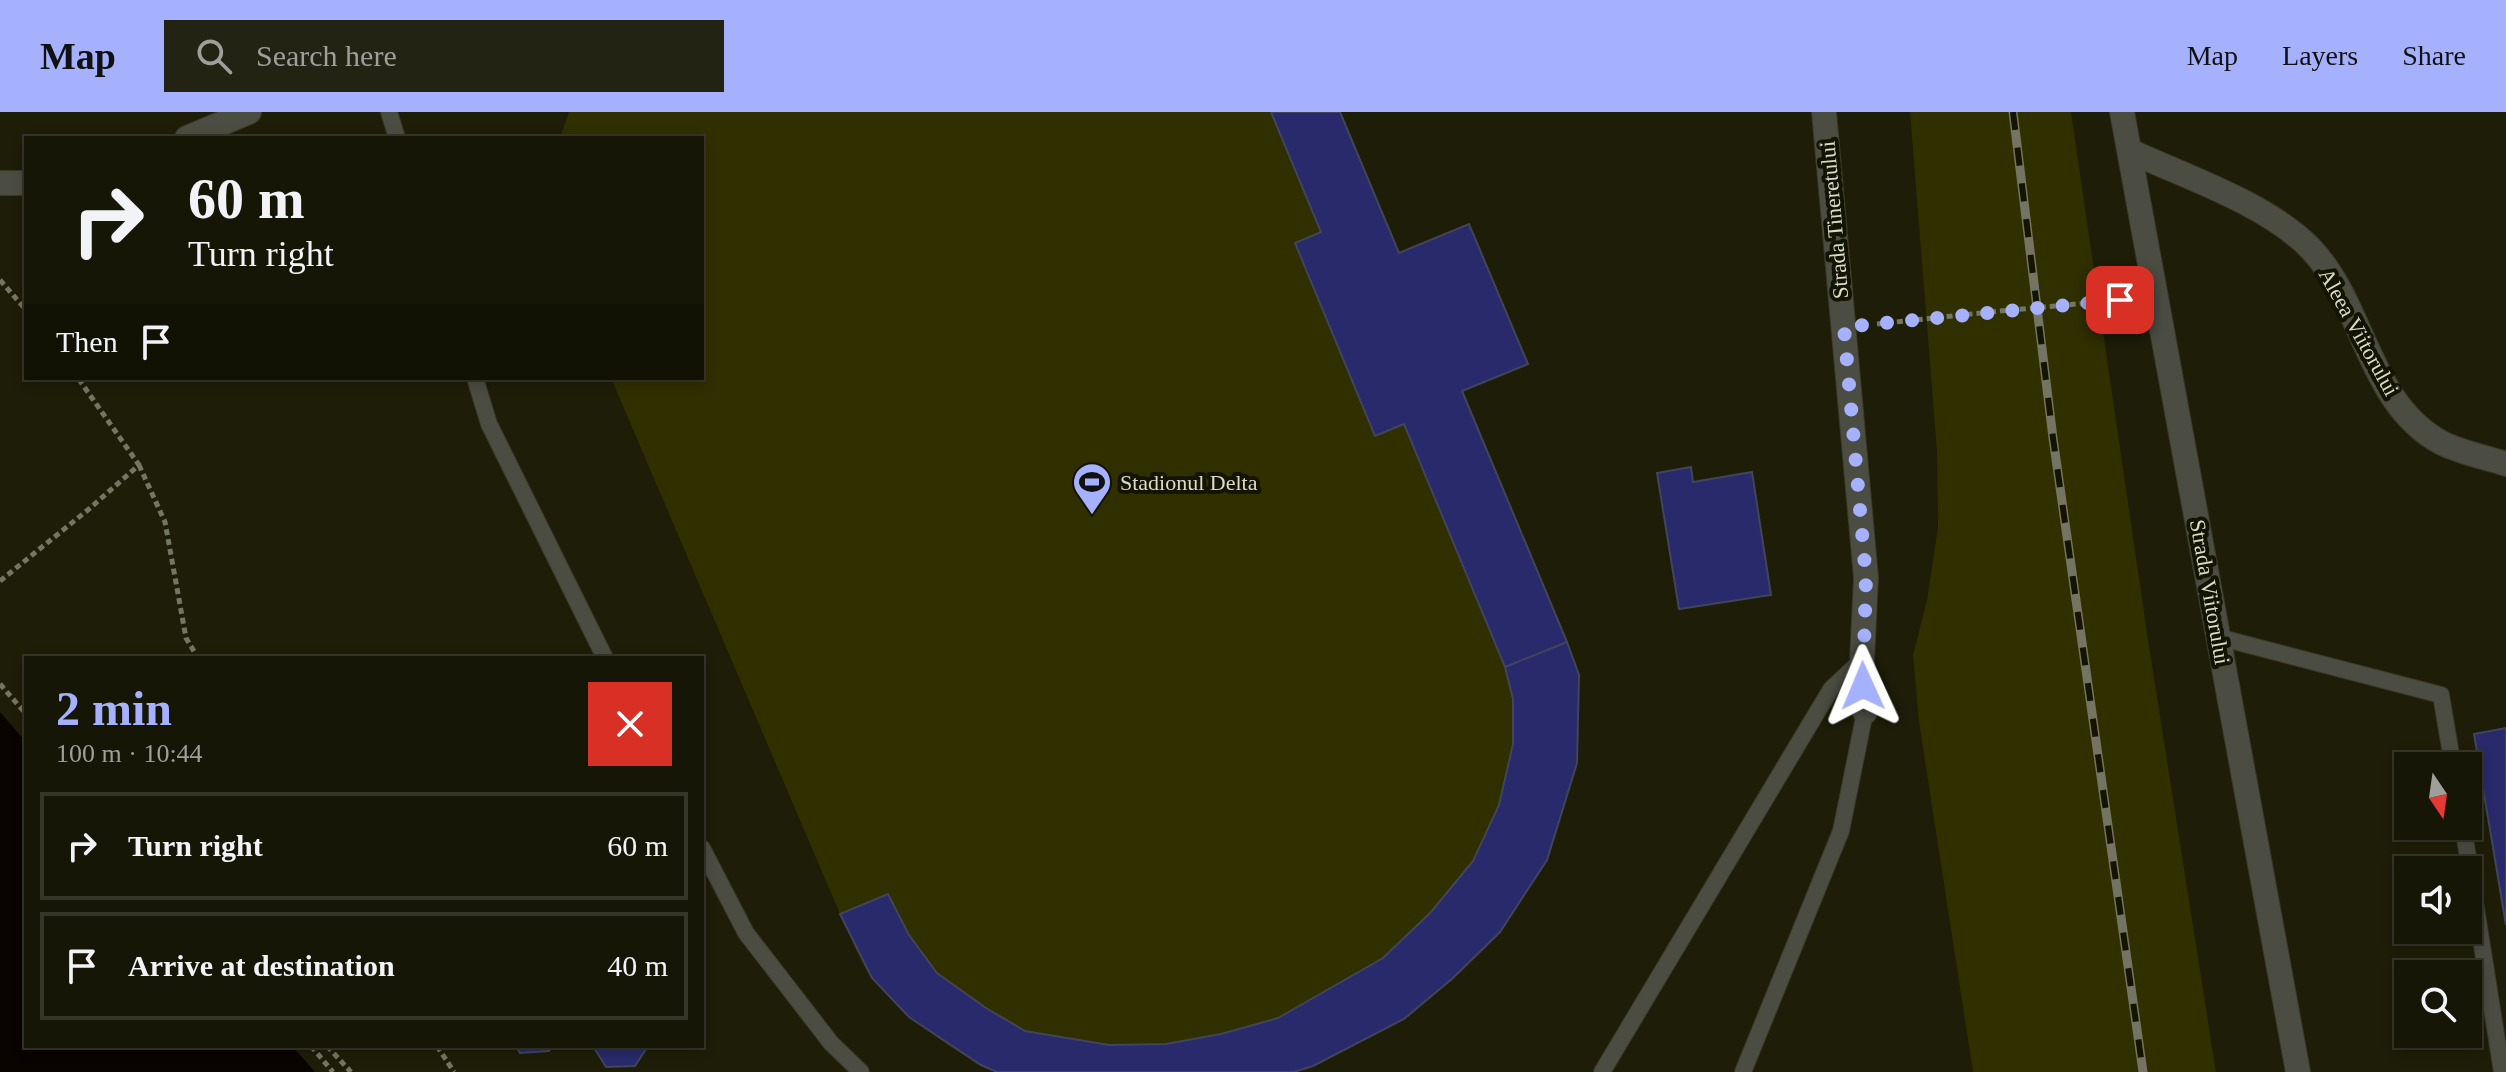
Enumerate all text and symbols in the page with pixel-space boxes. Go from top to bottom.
search box [164,20,724,92]
icon: search [192,34,236,78]
text: Map [40,35,116,77]
text: Search here [256,39,397,72]
text: Map [2187,40,2238,71]
text: Layers [2282,40,2358,71]
text: Share [2402,40,2466,71]
street label: Strada Tineretului [1815,140,1853,300]
icon: right [56,168,160,272]
text: 60 m [188,168,305,230]
text: Turn right [188,234,334,274]
street label: Aleea Viitorului [2314,264,2404,400]
pin [2086,266,2154,334]
icon: arrive [2098,278,2142,322]
icon: arrive [134,320,178,364]
text: Then [56,325,118,358]
sports icon: Stadionul Delta [1071,461,1113,516]
place label: Stadionul Delta [1120,470,1258,495]
street label: Strada Viitorului [2185,518,2235,666]
position arrow [1821,644,1905,728]
text: 2 min [56,682,172,735]
button: close [588,682,672,766]
text: 100 m · 10:44 [56,739,203,768]
north arrow [2394,752,2482,840]
map controls [2394,752,2482,1048]
icon: right [60,824,104,868]
text: Turn right [128,829,263,862]
text: 60 m [607,829,668,862]
button: sound [2394,856,2482,944]
icon: arrive [60,944,104,988]
text: Arrive at destination [128,949,395,982]
text: 40 m [607,949,668,982]
button: search [2394,960,2482,1048]

